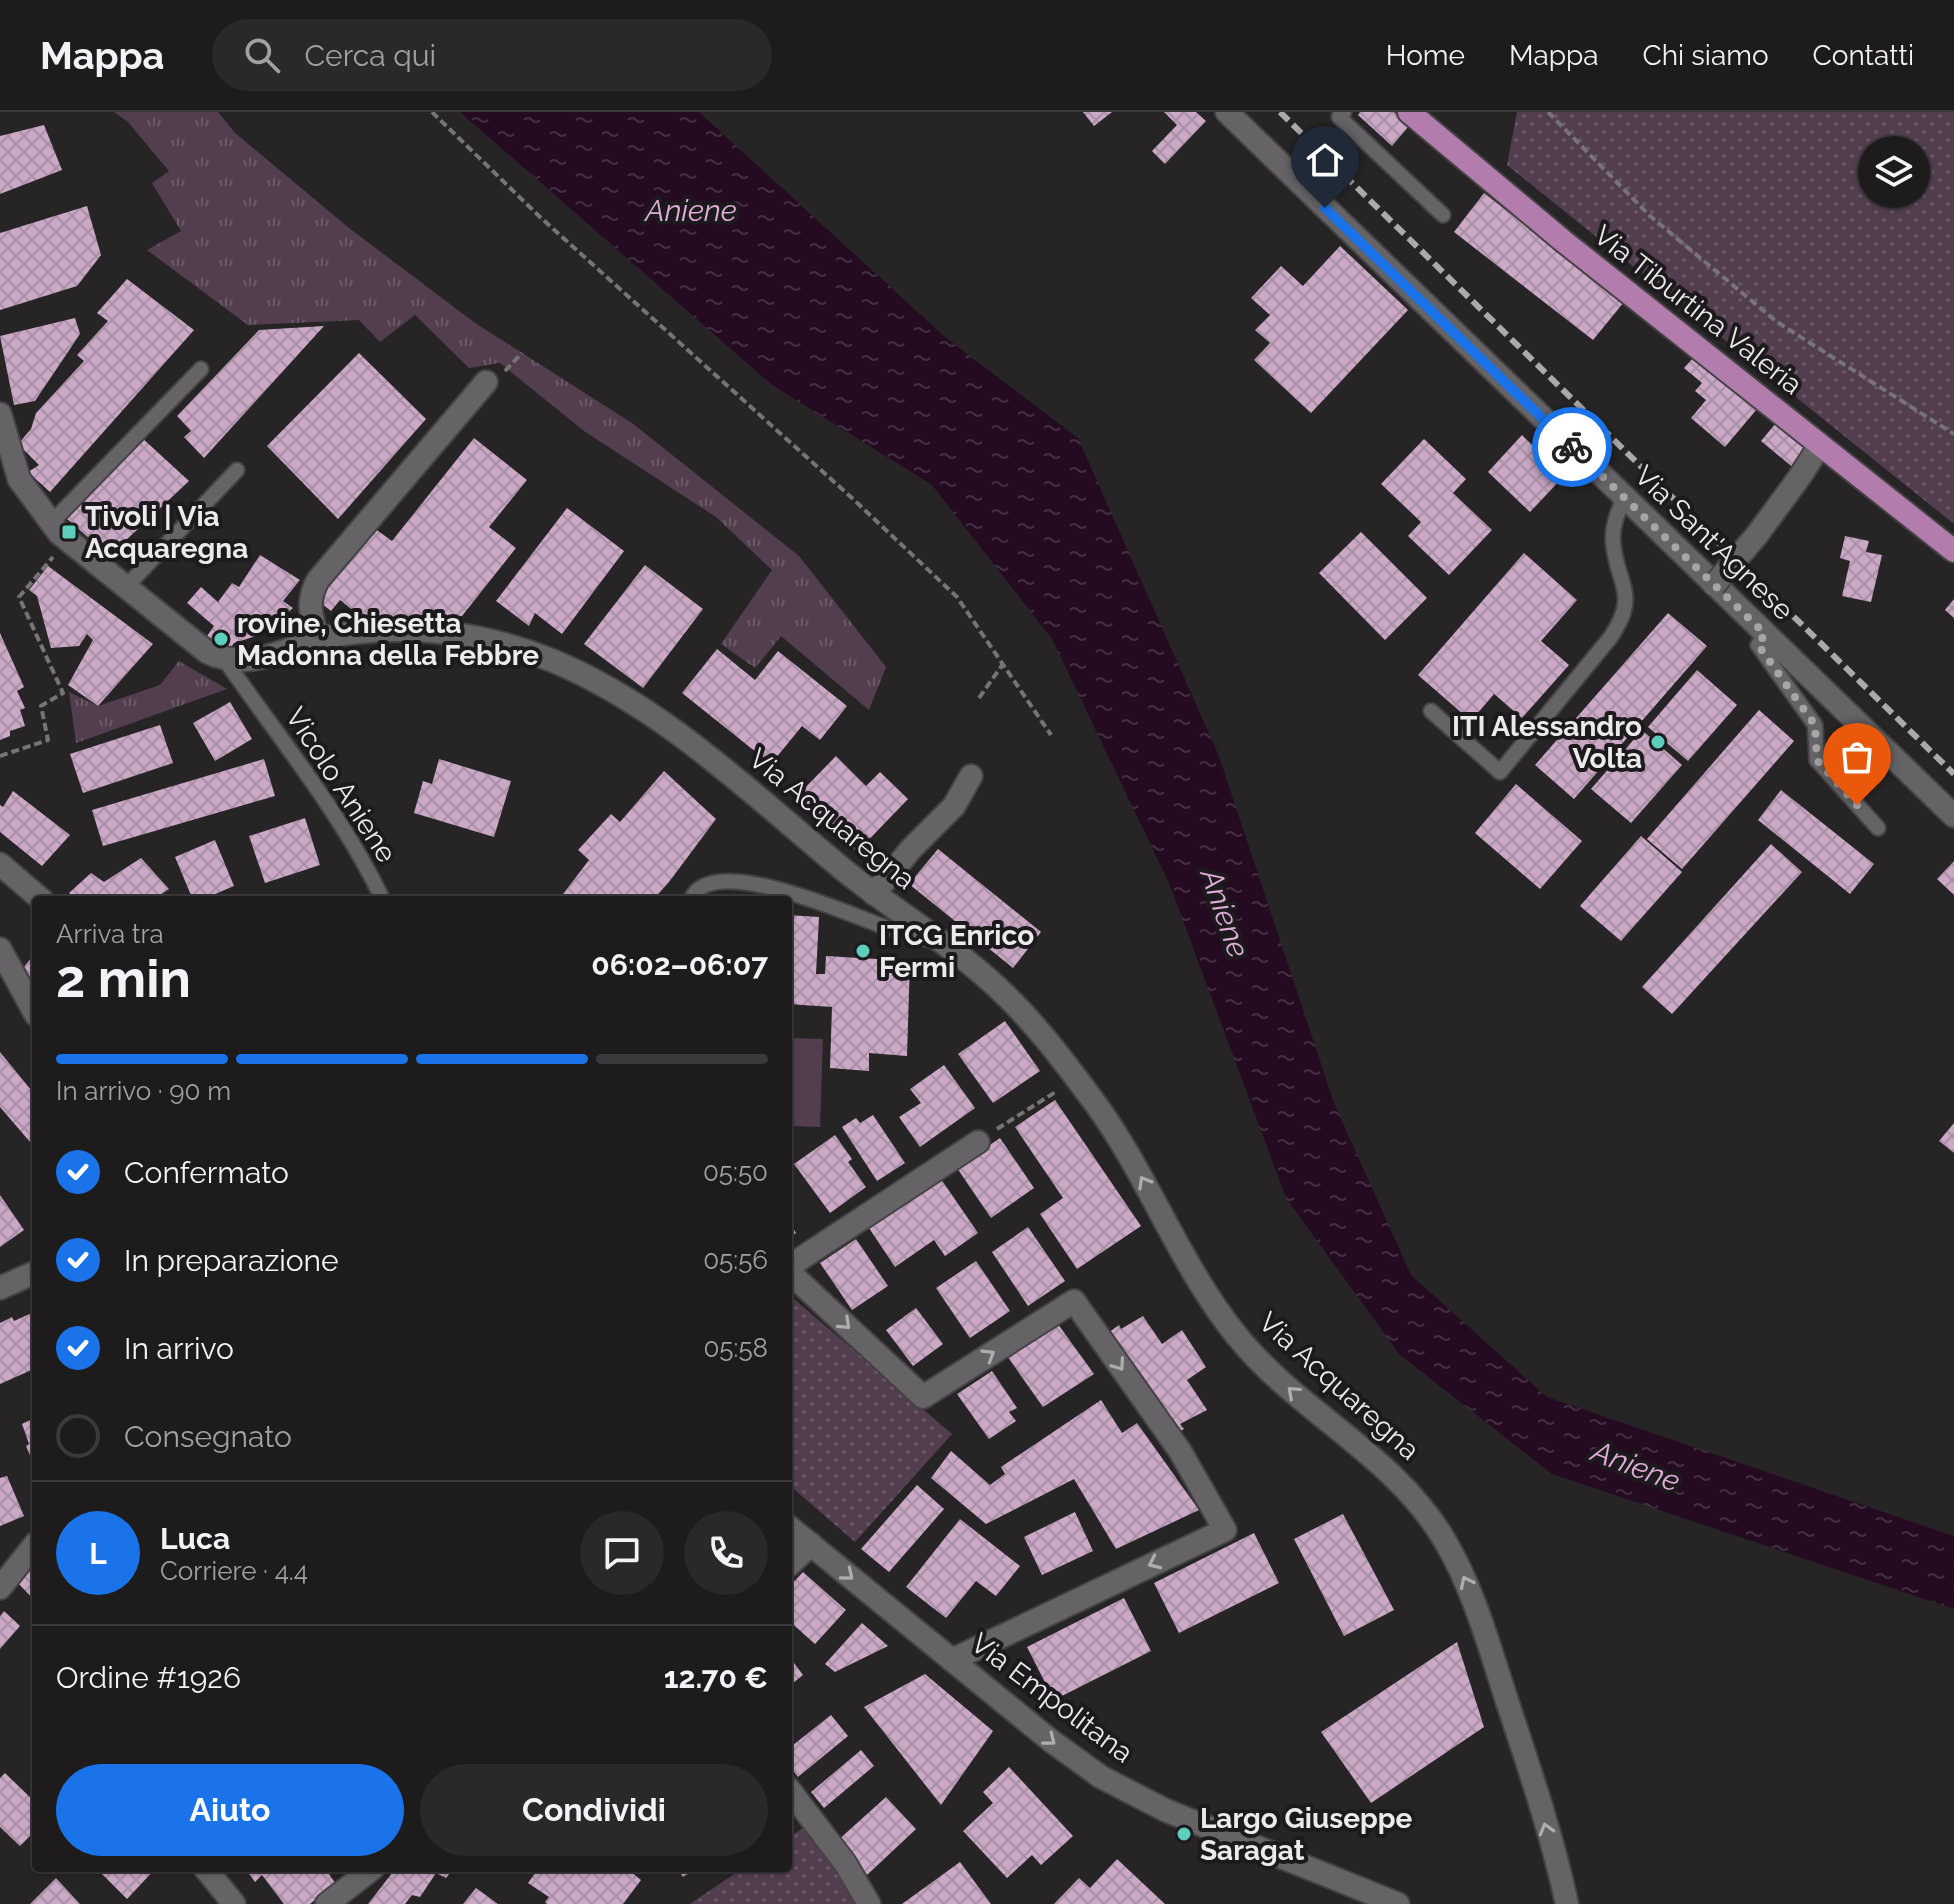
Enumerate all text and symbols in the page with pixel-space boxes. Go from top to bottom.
search box [212,19,772,91]
text: Mappa [40,33,164,78]
icon: search [240,33,284,77]
text: Cerca qui [304,38,436,73]
text: Home [1386,39,1465,72]
text: Mappa [1509,39,1598,72]
text: Chi siamo [1642,39,1769,72]
text: Contatti [1813,39,1914,72]
pin [1291,126,1359,208]
map controls [1858,136,1930,208]
button: layers [1858,136,1930,208]
icon: home [1303,138,1347,182]
water label: Aniene [643,193,737,228]
street label: Via Tiburtina Valeria [1587,219,1809,401]
courier [1532,407,1612,487]
icon: bike [1550,425,1594,469]
street label: Via Sant'Agnese [1628,459,1800,627]
place label: Tivoli | Via Acquaregna [85,500,248,565]
marker: Tivoli | Via Acquaregna [60,523,78,541]
place label: rovine, Chiesetta Madonna della Febbre [237,607,539,672]
marker: rovine, Chiesetta Madonna della Febbre [212,630,230,648]
street label: Vicolo Aniene [279,701,403,869]
place label: ITI Alessandro Volta [1452,710,1642,775]
pin [1823,723,1891,805]
marker: ITI Alessandro Volta [1649,733,1667,751]
icon: bag [1835,735,1879,779]
street label: Via Acquaregna [742,742,922,896]
water label: Aniene [1193,862,1256,962]
text: Arriva tra [56,919,164,949]
place label: ITCG Enrico Fermi [879,919,1034,984]
marker: ITCG Enrico Fermi [854,942,872,960]
text: 06:02–06:07 [591,947,768,982]
text: 2 min [56,948,191,1009]
text: In arrivo · 90 m [56,1076,231,1106]
icon: check [56,1150,100,1194]
text: Confermato [124,1155,289,1190]
text: 05:50 [703,1157,768,1187]
one-way arrow [1138,1176,1153,1190]
icon: check [56,1238,100,1282]
text: In preparazione [124,1243,339,1278]
text: 05:56 [703,1245,768,1275]
street label: Via Acquaregna [1252,1305,1426,1467]
one-way arrow [836,1314,850,1329]
icon: check [56,1326,100,1370]
text: In arrivo [124,1331,234,1366]
text: 05:58 [703,1333,768,1363]
one-way arrow [980,1349,995,1364]
one-way arrow [1109,1356,1124,1371]
one-way arrow [1288,1388,1303,1402]
text: Consegnato [124,1419,292,1454]
water label: Aniene [1585,1433,1685,1499]
button: chat [580,1511,664,1595]
button: phone [684,1511,768,1595]
text: Luca [160,1521,230,1556]
text: L [89,1536,107,1571]
one-way arrow [1148,1553,1163,1569]
text: Corriere · 4.4 [160,1556,308,1586]
one-way arrow [839,1566,854,1580]
one-way arrow [1460,1575,1476,1590]
street label: Via Empolitana [965,1626,1139,1770]
text: Ordine #1926 [56,1660,241,1695]
text: 12.70 € [664,1660,768,1695]
one-way arrow [1041,1730,1055,1745]
button: Aiuto [56,1764,404,1856]
button: Condividi [420,1764,768,1856]
place label: Largo Giuseppe Saragat [1200,1802,1412,1867]
one-way arrow [1539,1822,1555,1836]
marker: Largo Giuseppe Saragat [1175,1825,1193,1843]

